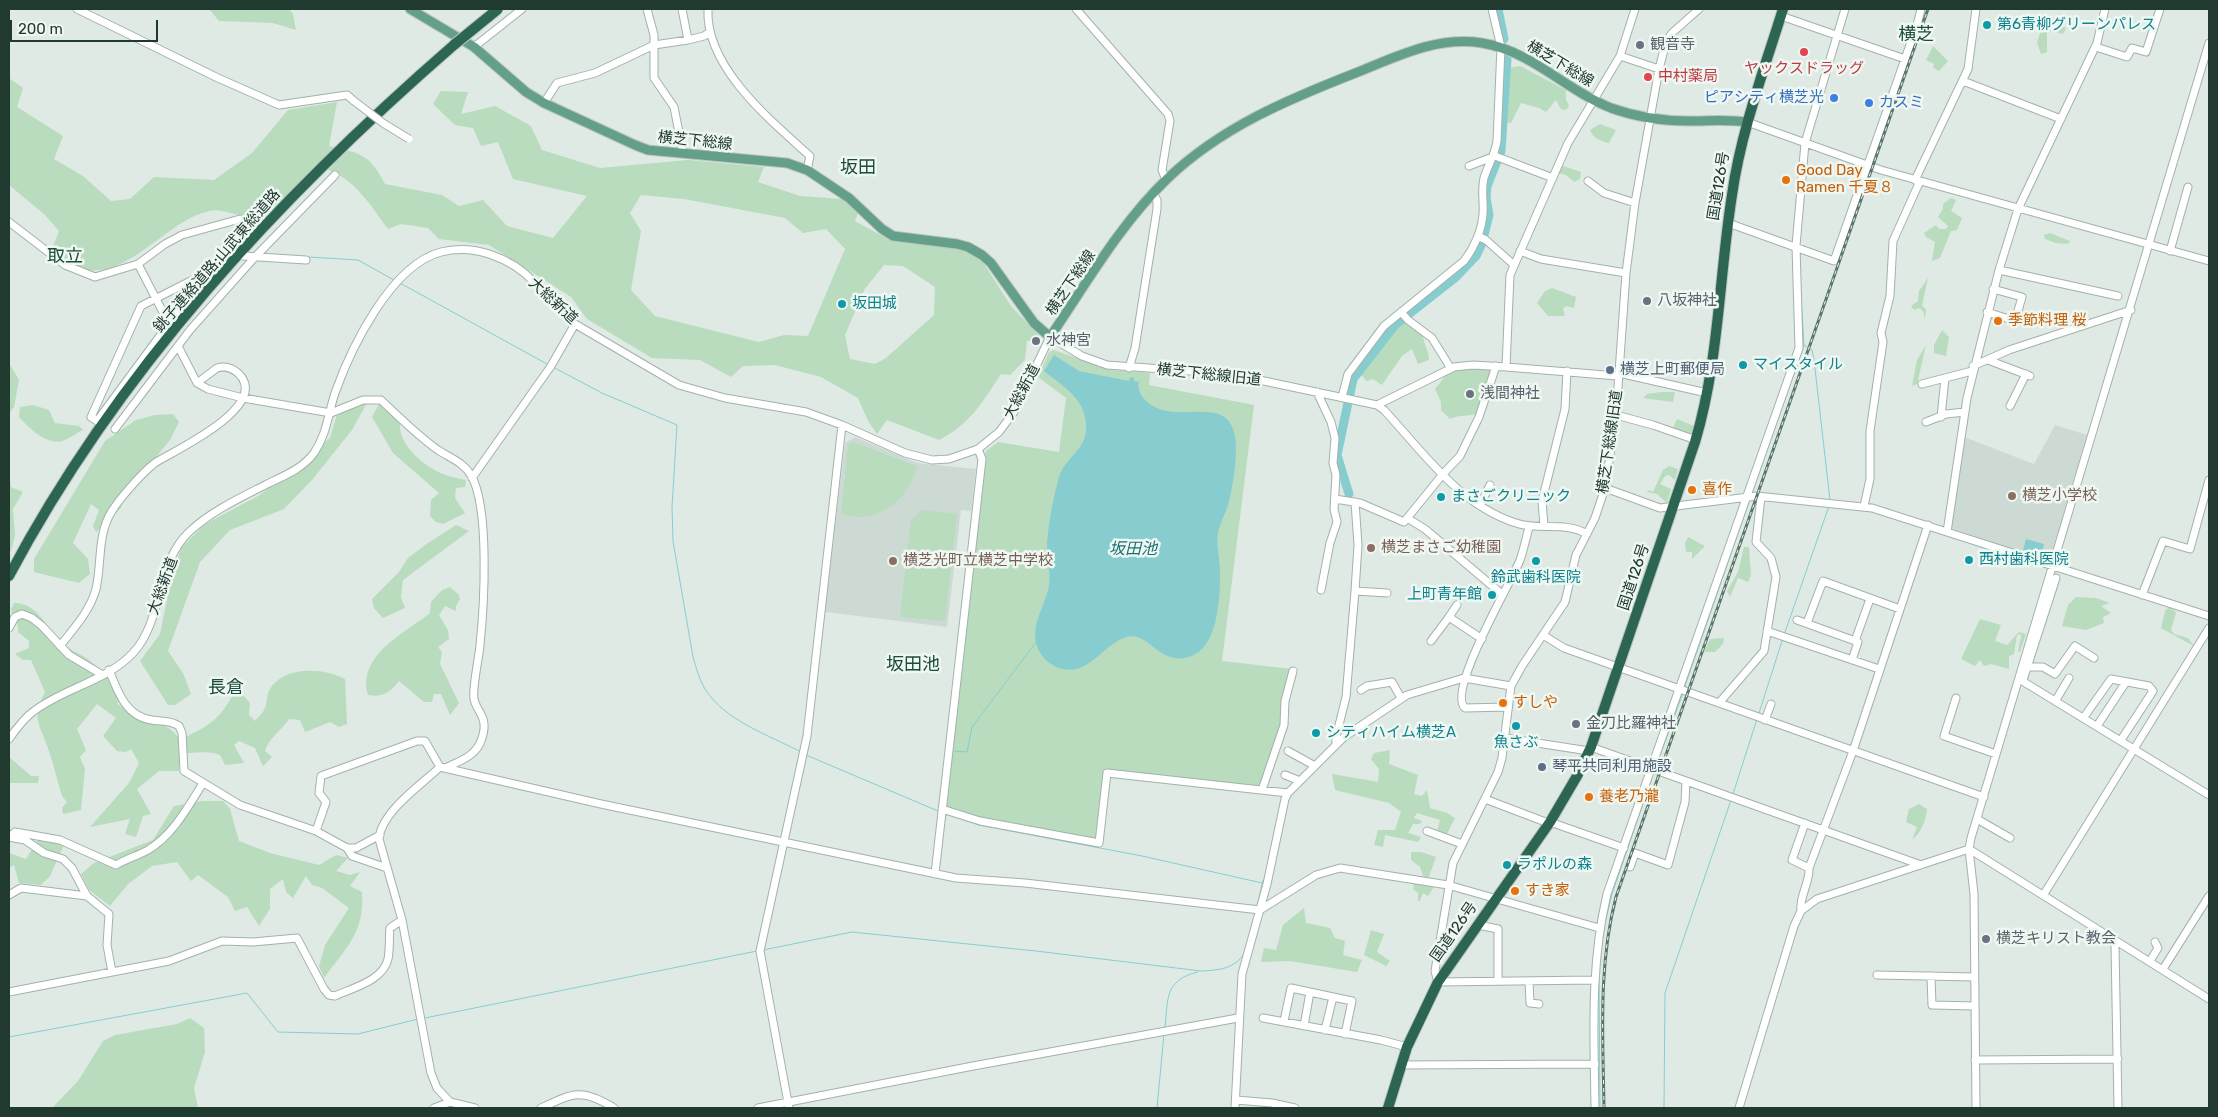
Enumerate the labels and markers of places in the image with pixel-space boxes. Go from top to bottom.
place label: 第6青柳グリーンパレス [1997,16,2156,34]
marker: 第6青柳グリーンパレス [1981,19,1993,31]
place label: 観音寺 [1650,36,1695,54]
marker: 観音寺 [1634,39,1646,51]
marker: ヤックスドラッグ [1798,46,1810,58]
place label: ヤックスドラッグ [1744,60,1864,78]
place label: 中村薬局 [1658,68,1718,86]
marker: 中村薬局 [1642,71,1654,83]
place label: ピアシティ横芝光 [1704,89,1824,107]
marker: ピアシティ横芝光 [1828,92,1840,104]
place label: カスミ [1879,94,1924,112]
marker: カスミ [1863,97,1875,109]
place label: Good Day Ramen 千夏８ [1796,162,1894,197]
marker: Good Day Ramen 千夏８ [1780,174,1792,186]
place label: 八坂神社 [1657,292,1717,310]
place label: 坂田城 [852,295,897,313]
marker: 八坂神社 [1641,295,1653,307]
marker: 坂田城 [836,298,848,310]
place label: 季節料理 桜 [2008,312,2087,330]
marker: 季節料理 桜 [1992,315,2004,327]
place label: 水神宮 [1046,332,1091,350]
marker: 水神宮 [1030,335,1042,347]
place label: マイスタイル [1753,356,1843,374]
marker: マイスタイル [1737,359,1749,371]
place label: 横芝上町郵便局 [1620,361,1725,379]
marker: 横芝上町郵便局 [1604,364,1616,376]
place label: 浅間神社 [1480,385,1540,403]
marker: 浅間神社 [1464,388,1476,400]
place label: 喜作 [1702,481,1732,499]
marker: 喜作 [1686,484,1698,496]
place label: 横芝小学校 [2022,487,2097,505]
place label: まさごクリニック [1451,488,1571,506]
marker: 横芝小学校 [2006,490,2018,502]
marker: まさごクリニック [1435,491,1447,503]
place label: 横芝まさご幼稚園 [1381,539,1501,557]
marker: 横芝まさご幼稚園 [1365,542,1377,554]
place label: 西村歯科医院 [1979,551,2069,569]
place label: 横芝光町立横芝中学校 [903,552,1053,570]
marker: 西村歯科医院 [1963,554,1975,566]
marker: 横芝光町立横芝中学校 [887,555,899,567]
marker: 鈴武歯科医院 [1530,555,1542,567]
place label: 鈴武歯科医院 [1491,569,1581,587]
place label: 上町青年館 [1407,586,1482,604]
marker: 上町青年館 [1486,589,1498,601]
place label: すしや [1513,694,1558,712]
marker: すしや [1497,697,1509,709]
place label: 金刀比羅神社 [1586,715,1676,733]
marker: 金刀比羅神社 [1570,718,1582,730]
marker: 魚さぶ [1510,720,1522,732]
place label: シティハイム横芝A [1326,724,1456,742]
marker: シティハイム横芝A [1310,727,1322,739]
place label: 魚さぶ [1494,734,1538,752]
place label: 琴平共同利用施設 [1552,758,1672,776]
marker: 琴平共同利用施設 [1536,761,1548,773]
place label: 養老乃瀧 [1599,788,1659,806]
marker: 養老乃瀧 [1583,791,1595,803]
place label: ラポルの森 [1517,856,1592,874]
marker: ラポルの森 [1501,859,1513,871]
place label: すき家 [1525,882,1570,900]
marker: すき家 [1509,885,1521,897]
place label: 横芝キリスト教会 [1996,930,2116,948]
marker: 横芝キリスト教会 [1980,933,1992,945]

